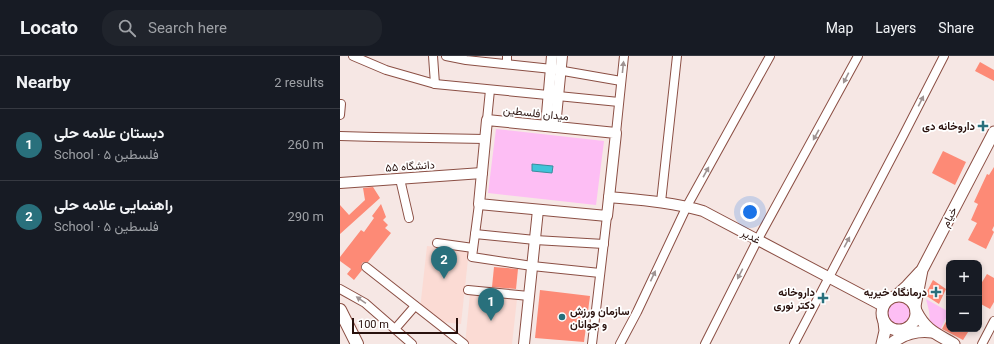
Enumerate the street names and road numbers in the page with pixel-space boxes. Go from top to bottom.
street label: میدان فلسطین [502,104,570,123]
street label: دانشگاه ۵۵ [385,158,435,175]
street label: خیام [939,205,961,230]
street label: غدیر [738,226,763,247]

